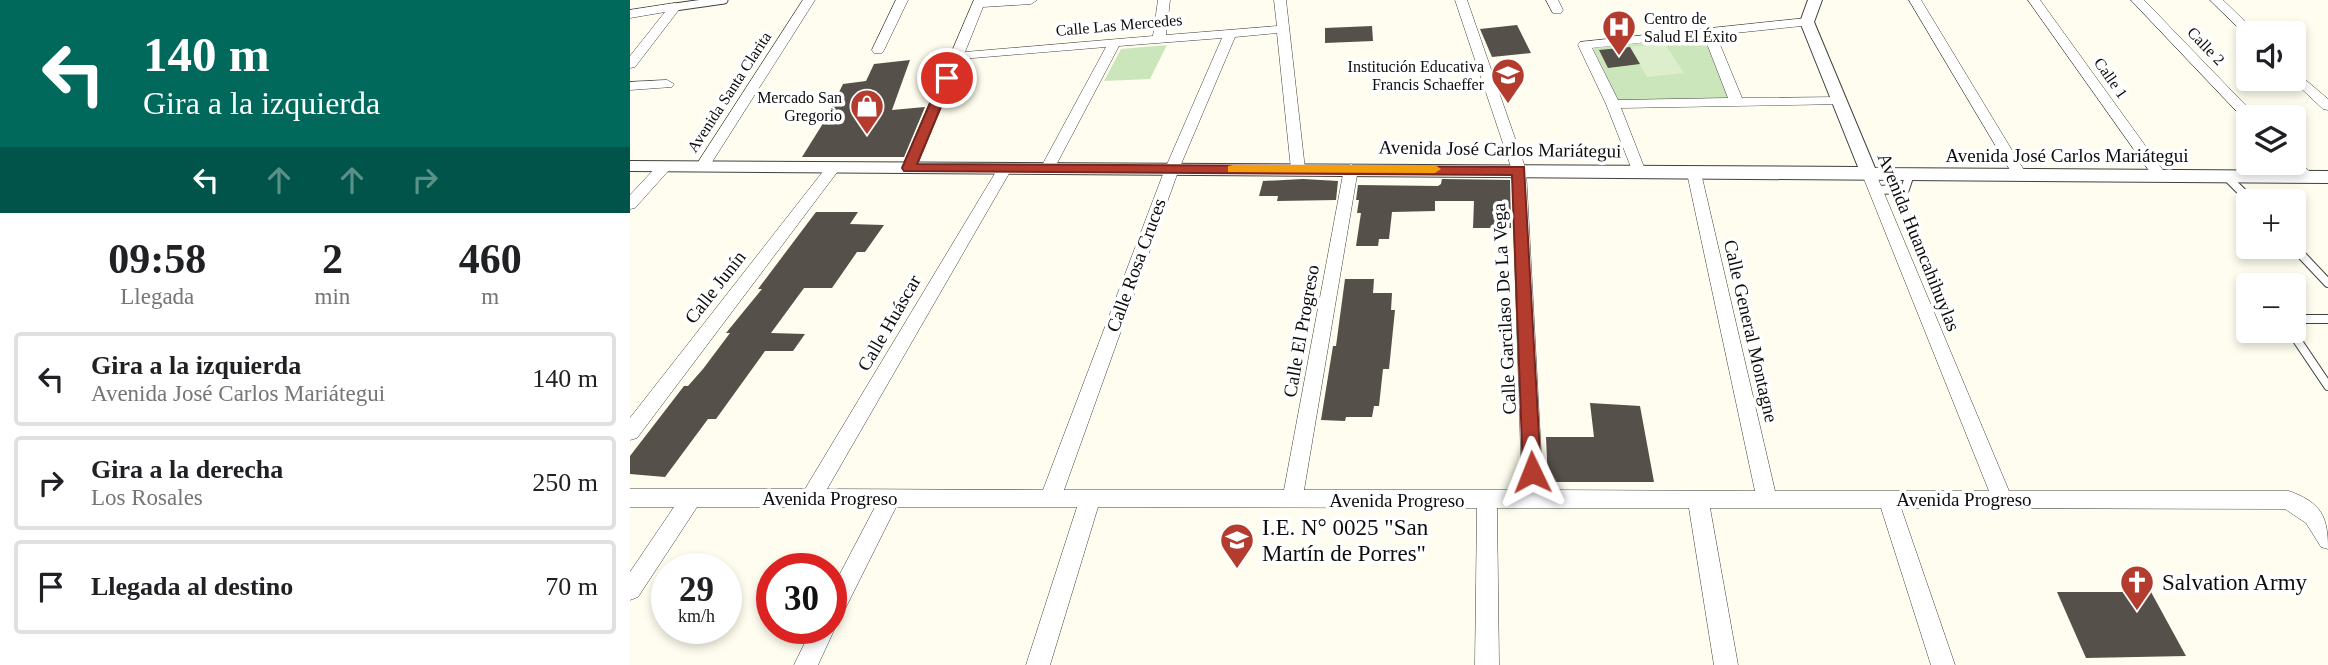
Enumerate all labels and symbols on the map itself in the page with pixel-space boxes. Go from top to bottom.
hospital icon: Centro de Salud El Éxito [1600,8,1638,57]
place label: Centro de Salud El Éxito [1644,10,1737,45]
street label: Calle Las Mercedes [1055,11,1183,39]
street label: Calle 2 [2184,24,2228,68]
street label: Avenida Santa Clarita [684,29,774,155]
pin [917,48,977,108]
street label: Calle 1 [2091,54,2131,102]
school or university icon: Institución Educativa Francis Schaeffer [1489,56,1527,105]
place label: Institución Educativa Francis Schaeffer [1348,58,1485,93]
shop icon: Mercado San Gregorio [848,87,886,136]
place label: Mercado San Gregorio [757,89,842,125]
street label: Avenida José Carlos Mariátegui [1378,136,1622,162]
street label: Avenida José Carlos Mariátegui [1946,145,2188,166]
street label: Avenida Huancahihuylas [1874,150,1964,334]
street label: Calle Rosa Cruces [1102,195,1170,335]
street label: Calle Garcilaso De La Vega [1488,202,1520,415]
street label: Calle General Montagne [1720,238,1782,424]
street label: Calle Junín [680,246,750,327]
street label: Calle El Progreso [1279,263,1323,399]
street label: Calle Huáscar [853,271,925,375]
position arrow [1495,435,1569,509]
street label: Avenida Progreso [762,488,898,509]
street label: Avenida Progreso [1896,489,2032,510]
street label: Avenida Progreso [1329,490,1465,511]
place label: I.E. N° 0025 "San Martín de Porres" [1262,515,1429,566]
school or university icon: I.E. N° 0025 "San Martín de Porres" [1218,521,1256,570]
speed limit sign: 30 [756,553,847,644]
church icon: Salvation Army [2118,563,2156,612]
place label: Salvation Army [2162,570,2308,595]

